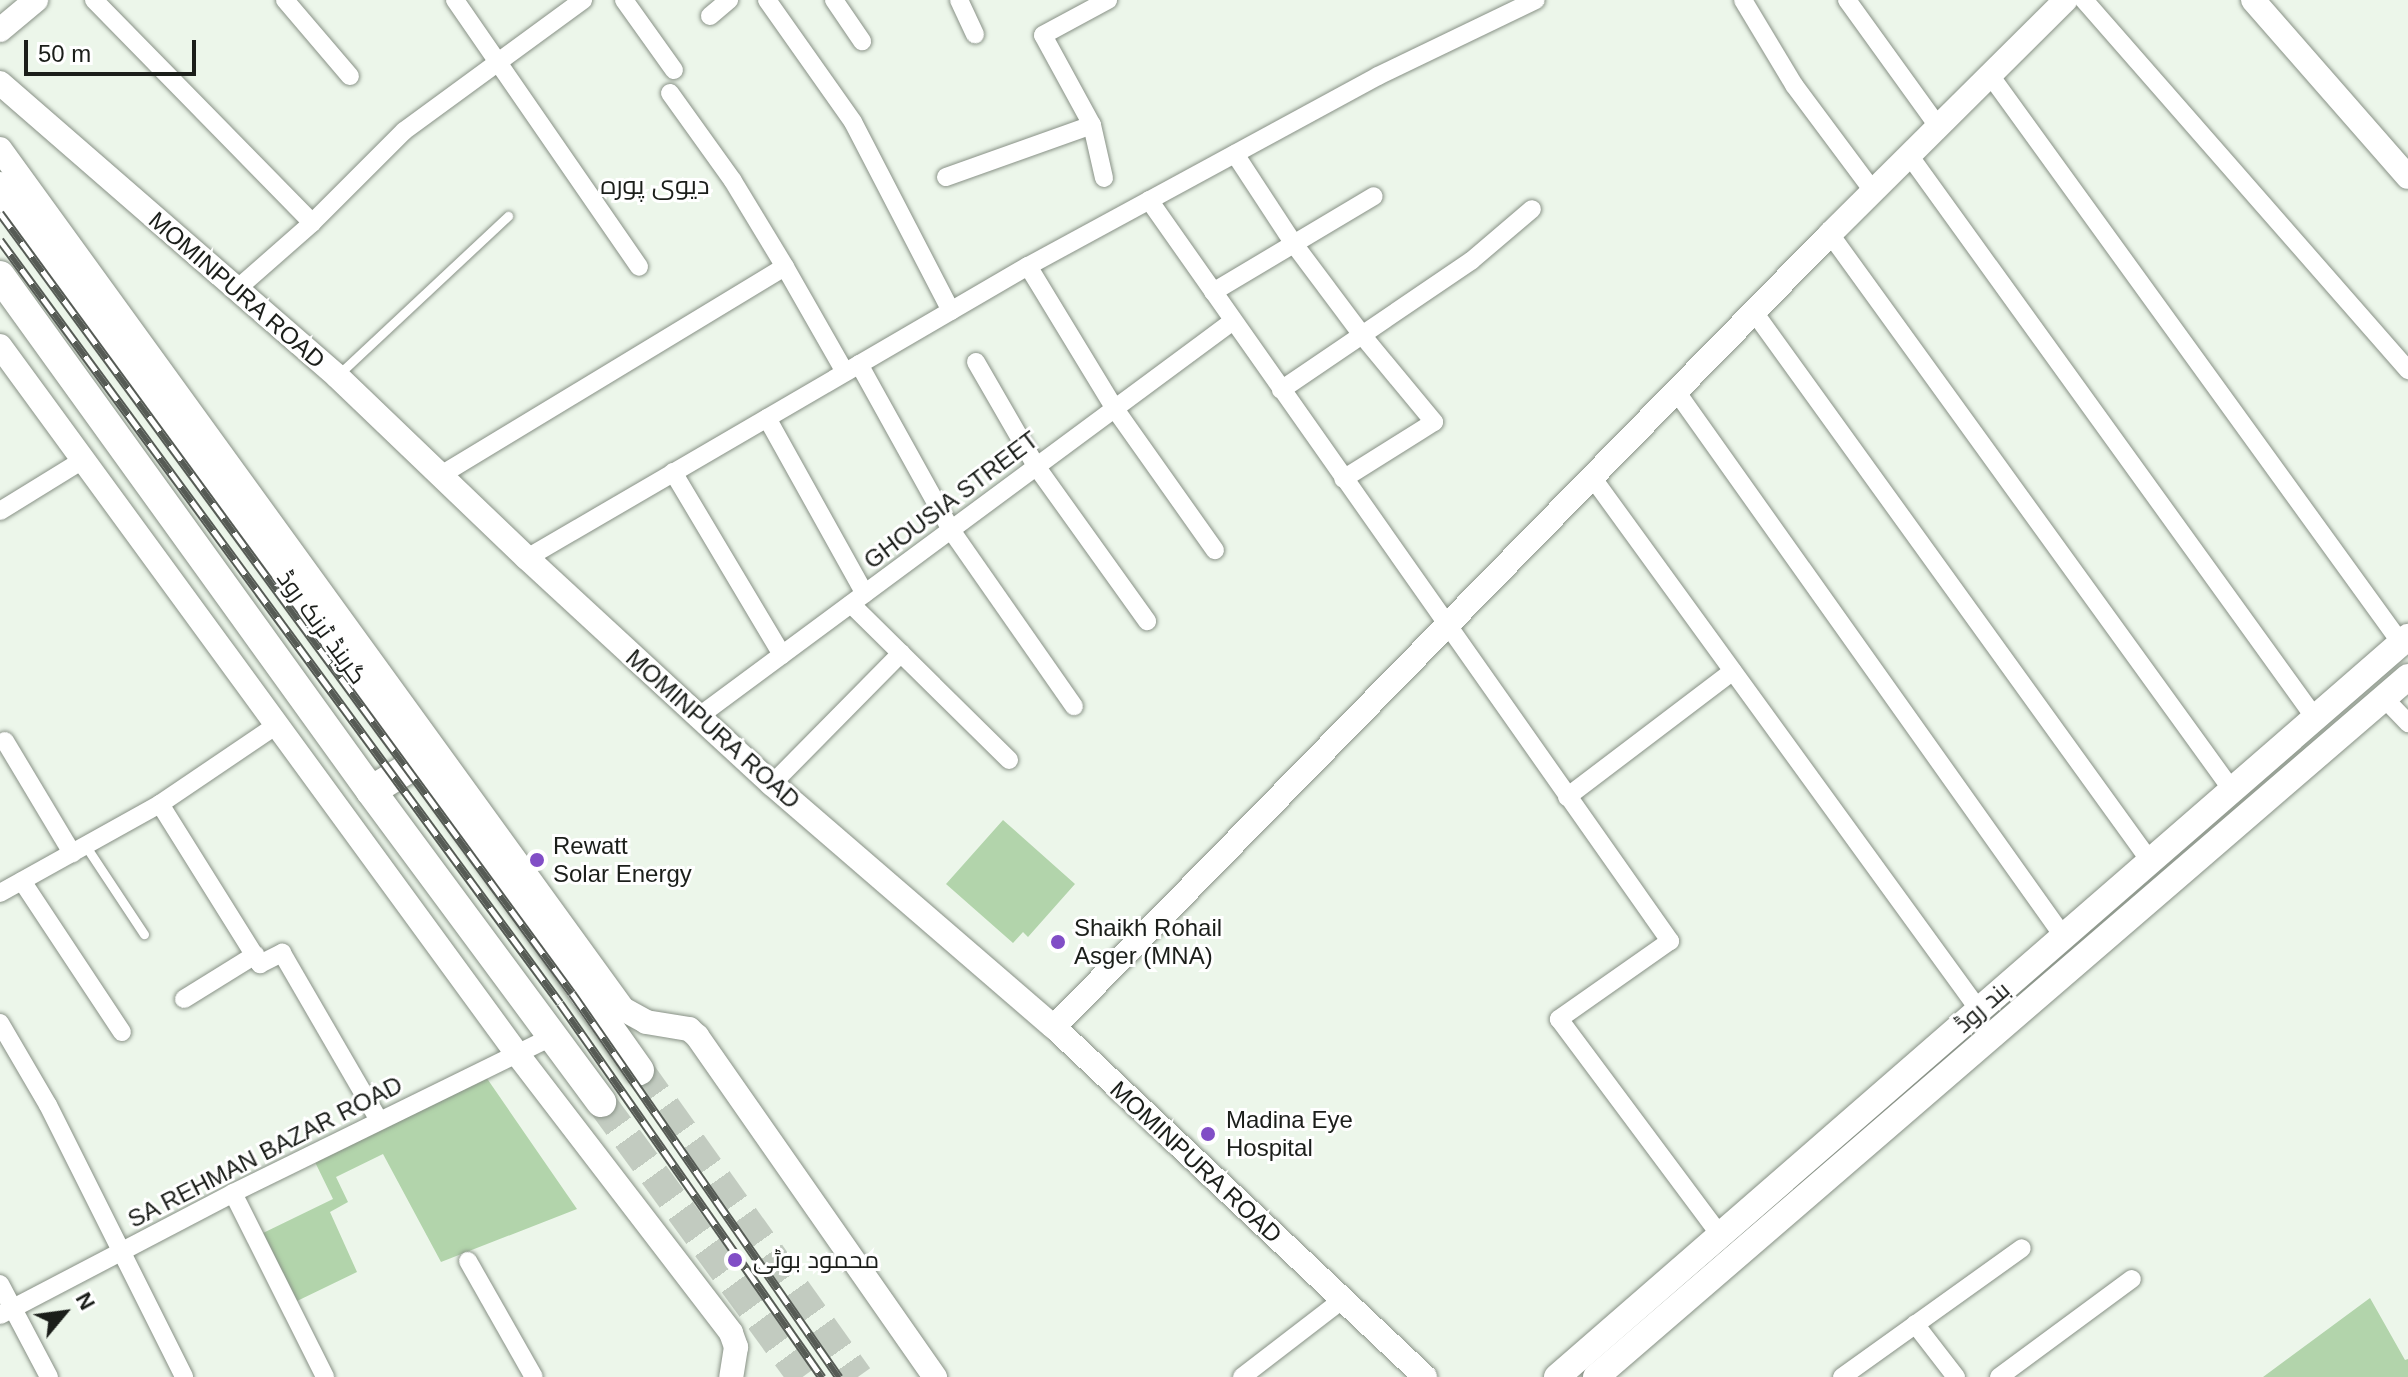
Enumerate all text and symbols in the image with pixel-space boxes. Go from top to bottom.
scale bar [28,24,200,74]
text: 50 m [38,40,91,67]
district label: دیوی پورہ [600,170,710,202]
street label: MOMINPURA ROAD [143,205,331,375]
street label: GHOUSIA STREET [858,425,1044,575]
street label: گرینڈ ٹرنک روڈ [271,564,373,690]
street label: MOMINPURA ROAD [620,643,806,815]
place label: Rewatt Solar Energy [553,832,692,888]
marker: Rewatt Solar Energy [528,851,546,869]
place label: Shaikh Rohail Asger (MNA) [1074,914,1222,970]
marker: Shaikh Rohail Asger (MNA) [1049,933,1067,951]
street label: بند روڈ [1948,975,2016,1039]
street label: SA REHMAN BAZAR ROAD [122,1070,408,1234]
street label: MOMINPURA ROAD [1104,1075,1288,1249]
place label: Madina Eye Hospital [1226,1106,1353,1162]
marker: Madina Eye Hospital [1197,1123,1219,1145]
place label: محمود بوٹی [753,1246,879,1274]
marker: محمود بوٹی [724,1249,746,1271]
north arrow [24,1273,104,1353]
text: N [71,1288,100,1314]

